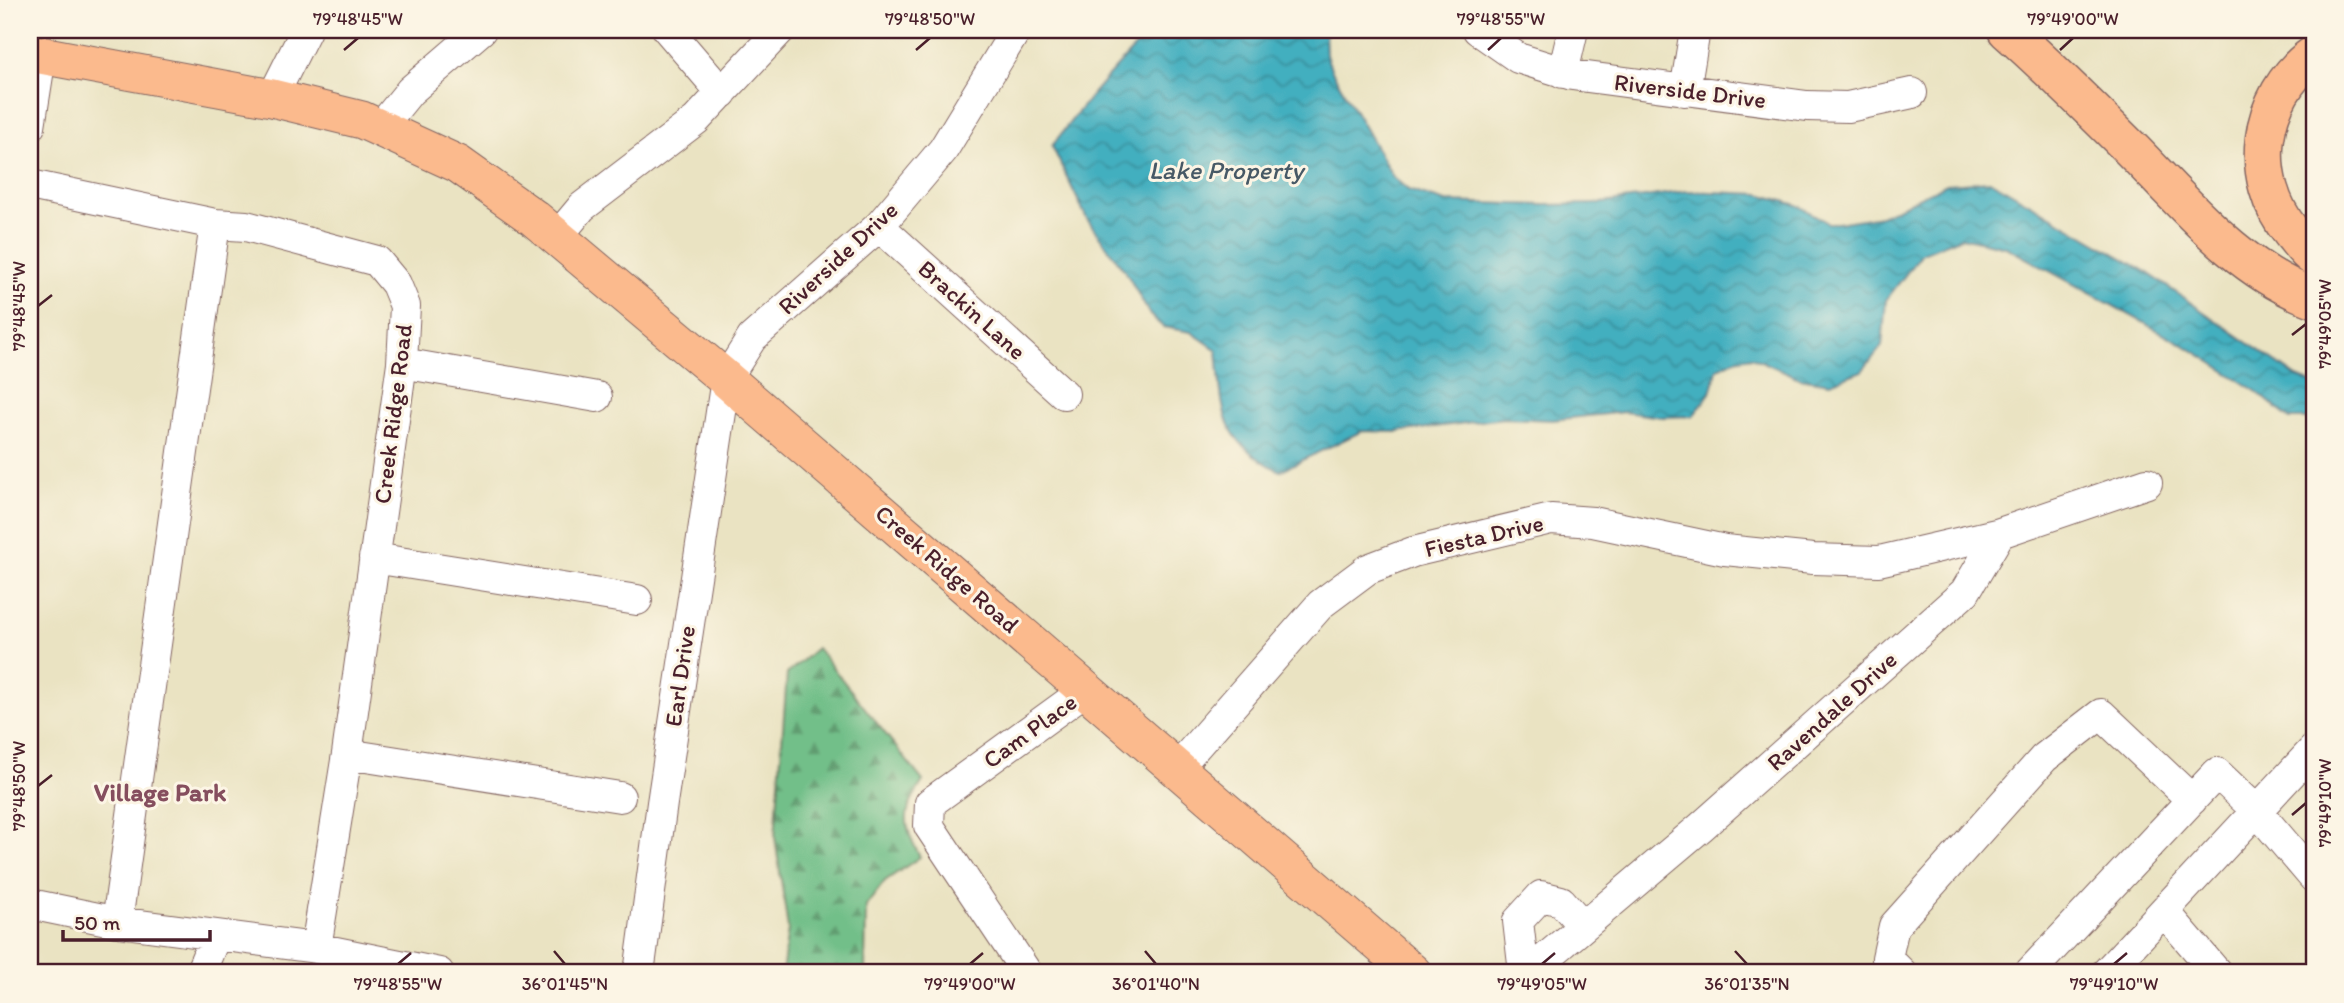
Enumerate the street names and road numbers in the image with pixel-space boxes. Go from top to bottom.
street label: Riverside Drive [1612,67,1768,114]
street label: Riverside Drive [772,195,903,320]
street label: Brackin Lane [913,254,1032,366]
street label: Creek Ridge Road [367,322,418,505]
street label: Creek Ridge Road [870,498,1025,639]
street label: Fiesta Drive [1421,508,1546,563]
street label: Earl Drive [658,624,701,728]
street label: Ravendale Drive [1761,645,1903,777]
street label: Cam Place [977,687,1082,774]

